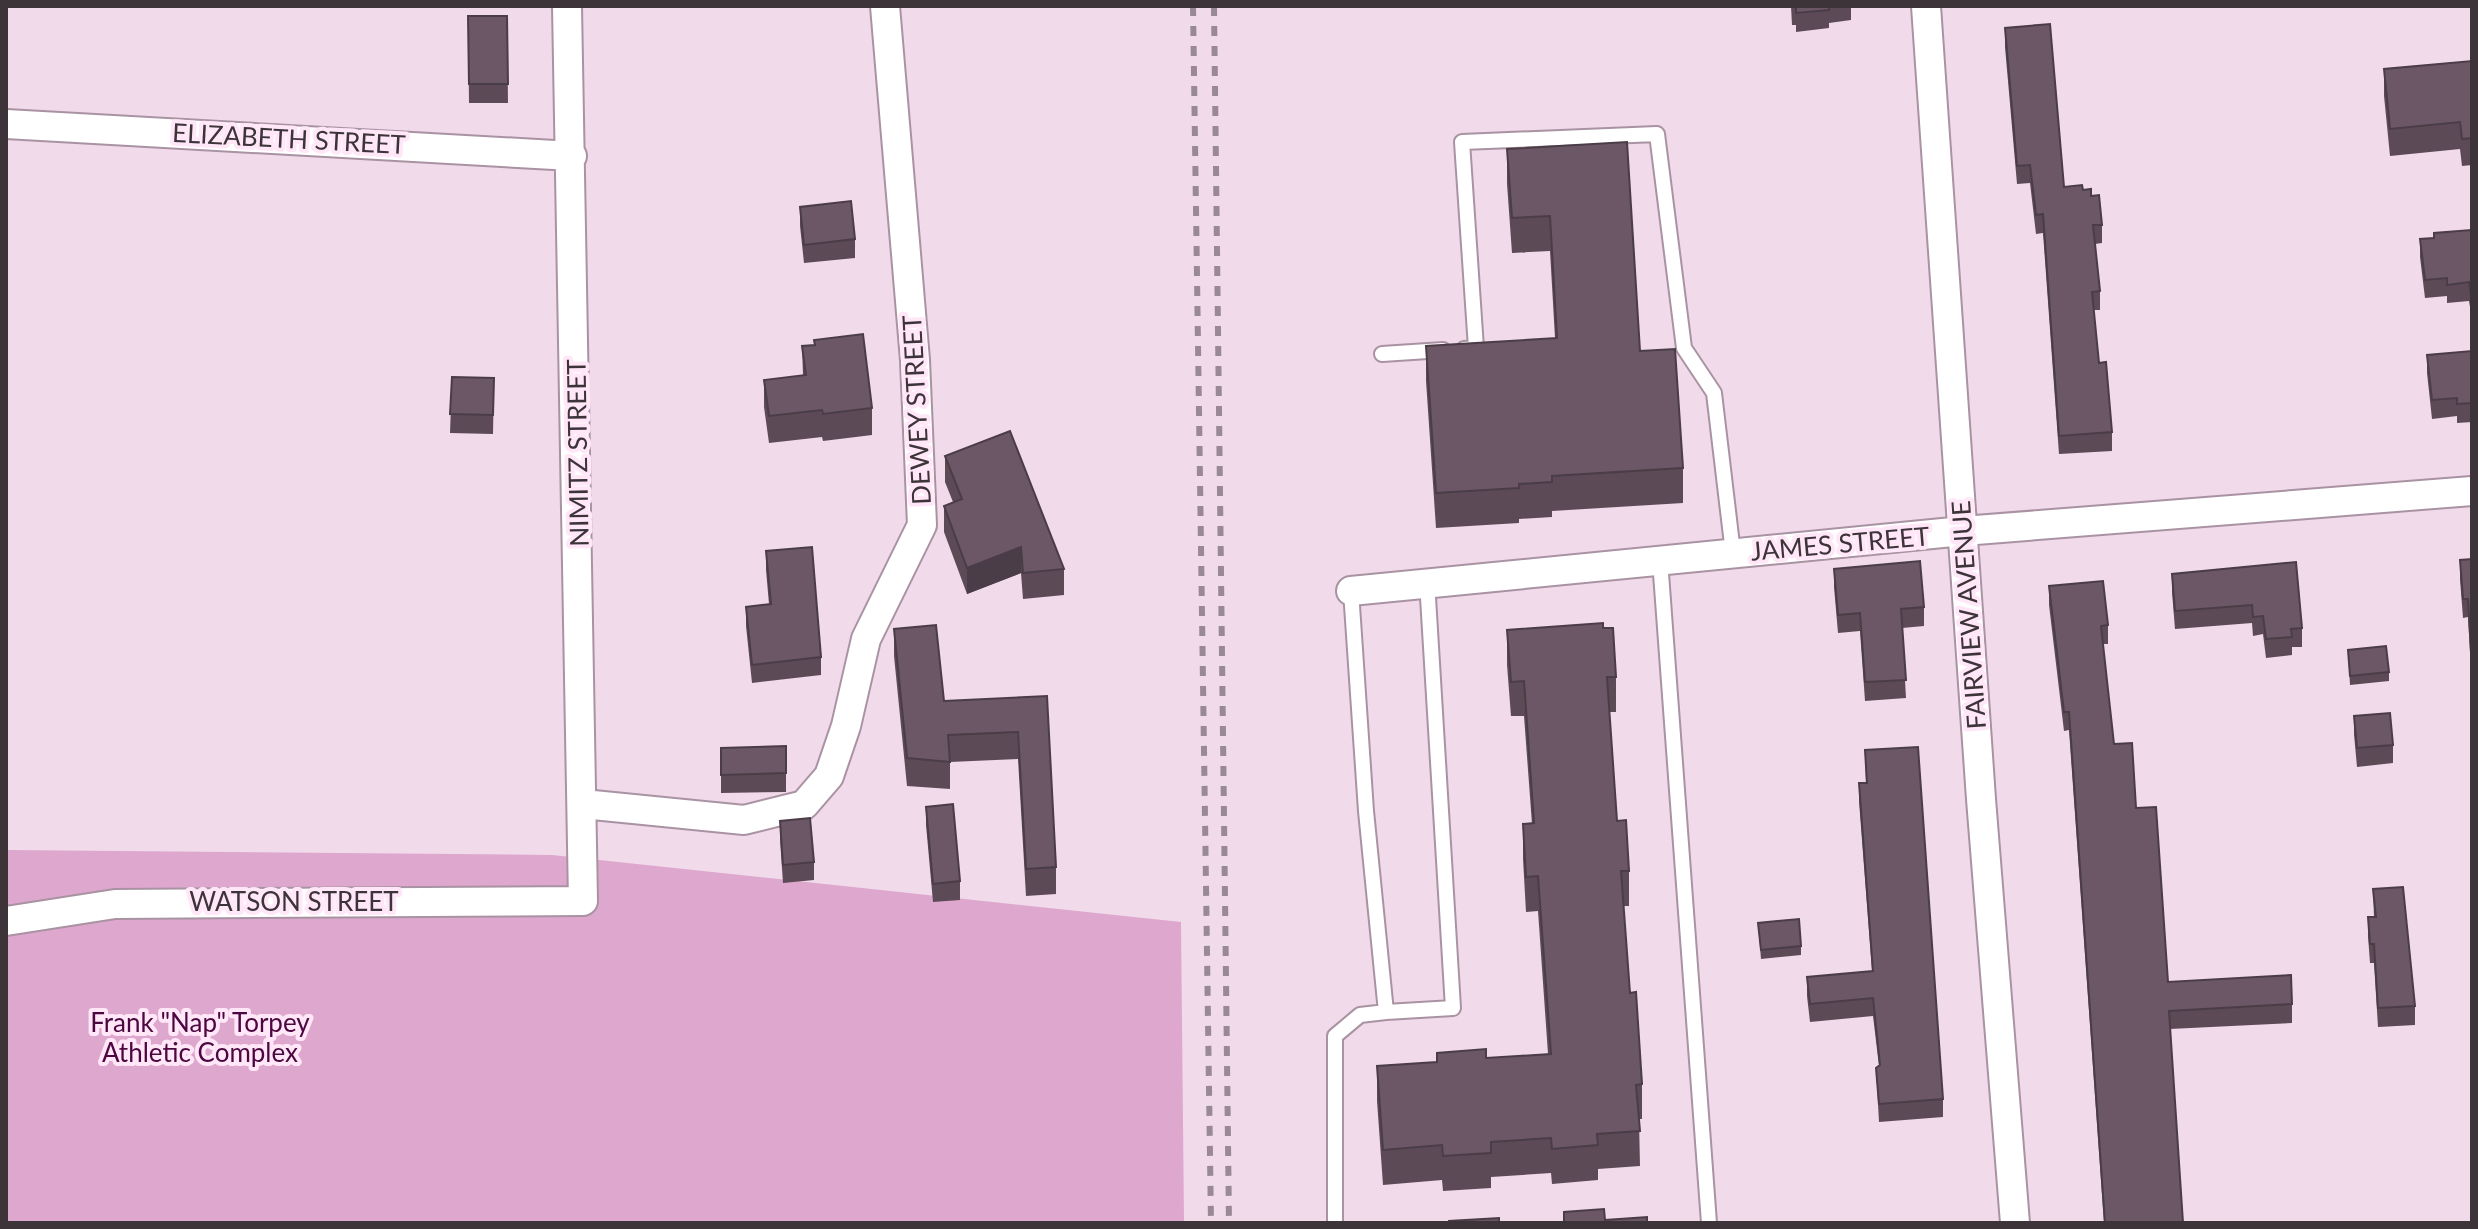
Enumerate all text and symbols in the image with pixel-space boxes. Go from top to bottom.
street label: ELIZABETH STREET [171,116,407,160]
street label: DEWEY STREET [895,314,937,506]
street label: NIMITZ STREET [559,359,595,547]
street label: FAIRVIEW AVENUE [1944,500,1992,730]
street label: JAMES STREET [1749,519,1931,567]
street label: WATSON STREET [189,885,399,917]
park label: Frank "Nap" Torpey Athletic Complex [90,1006,310,1068]

